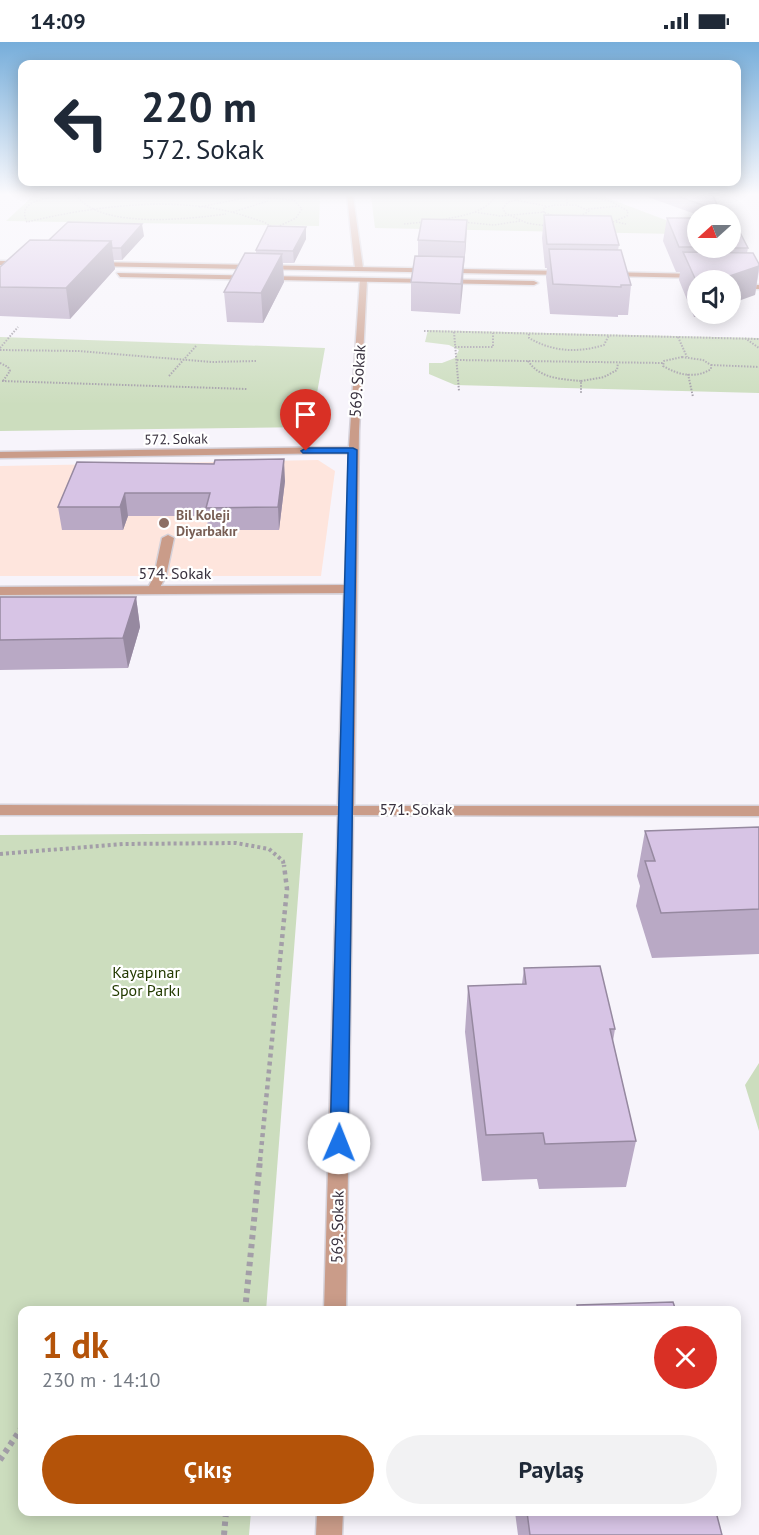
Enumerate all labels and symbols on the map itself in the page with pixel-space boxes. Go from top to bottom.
north arrow [687,204,741,258]
street label: 569. Sokak [344,344,370,418]
pin [280,389,331,451]
street label: 572. Sokak [144,429,208,449]
place label: Bil Koleji Diyarbakır [176,506,237,540]
marker: Bil Koleji Diyarbakır [157,516,171,530]
street label: 574. Sokak [139,563,212,583]
street label: 571. Sokak [380,799,453,819]
park label: Kayapınar Spor Parkı [111,962,181,1000]
position arrow [307,1111,371,1175]
street label: 569. Sokak [326,1190,348,1264]

